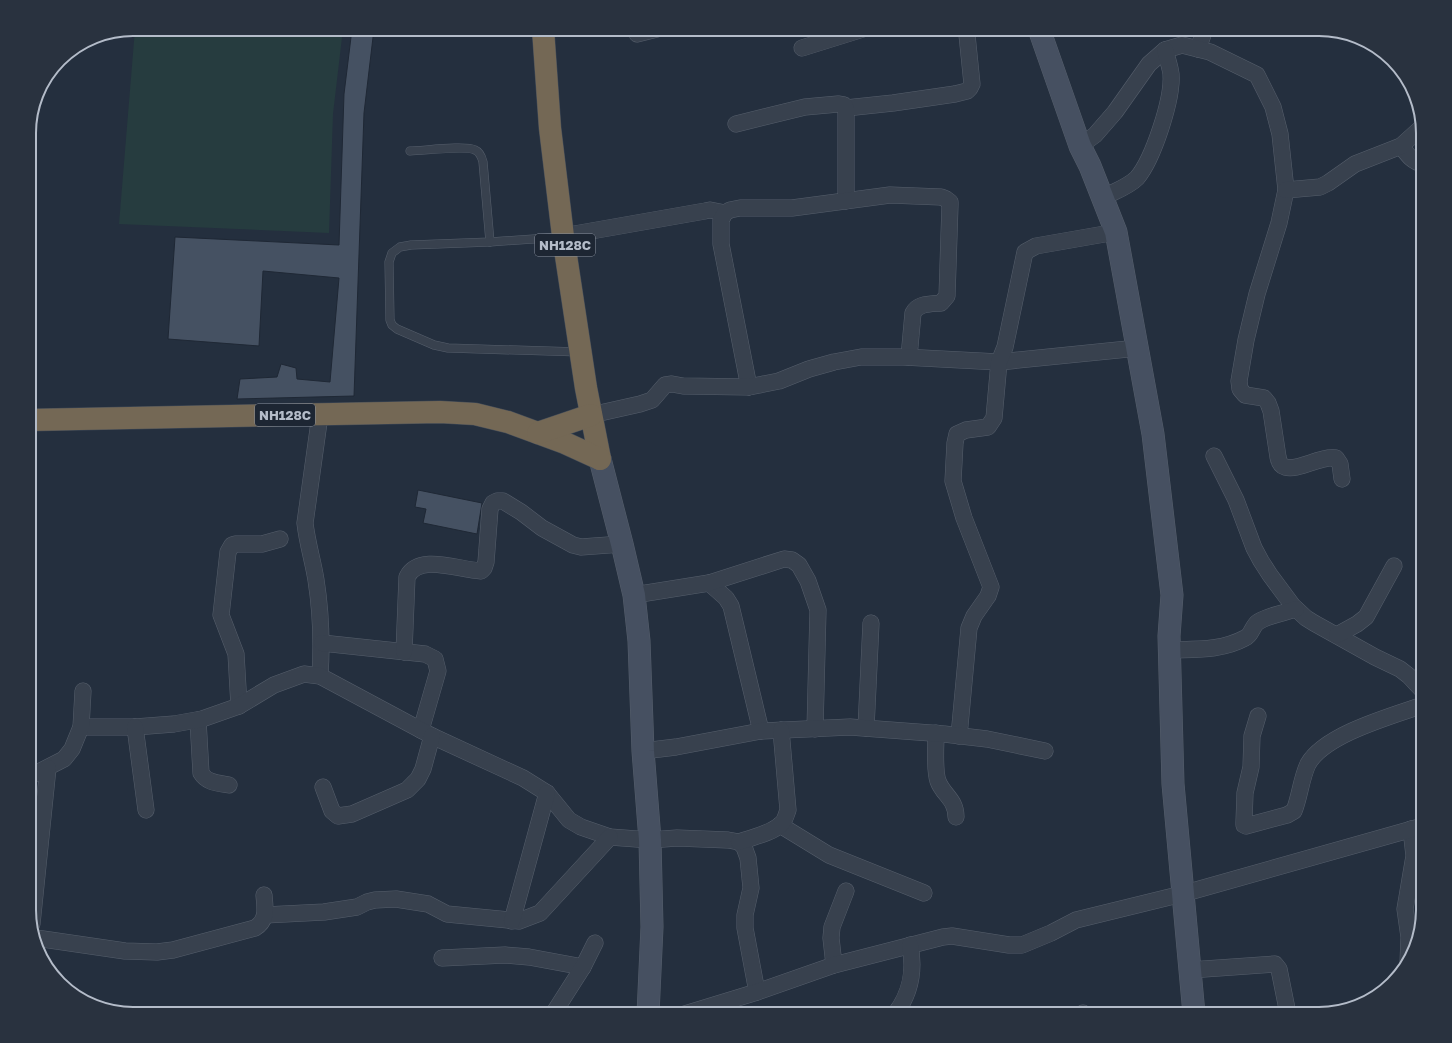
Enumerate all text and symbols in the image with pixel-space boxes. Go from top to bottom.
road number: NH128C [535,234,595,256]
road number: NH128C [255,404,315,426]

